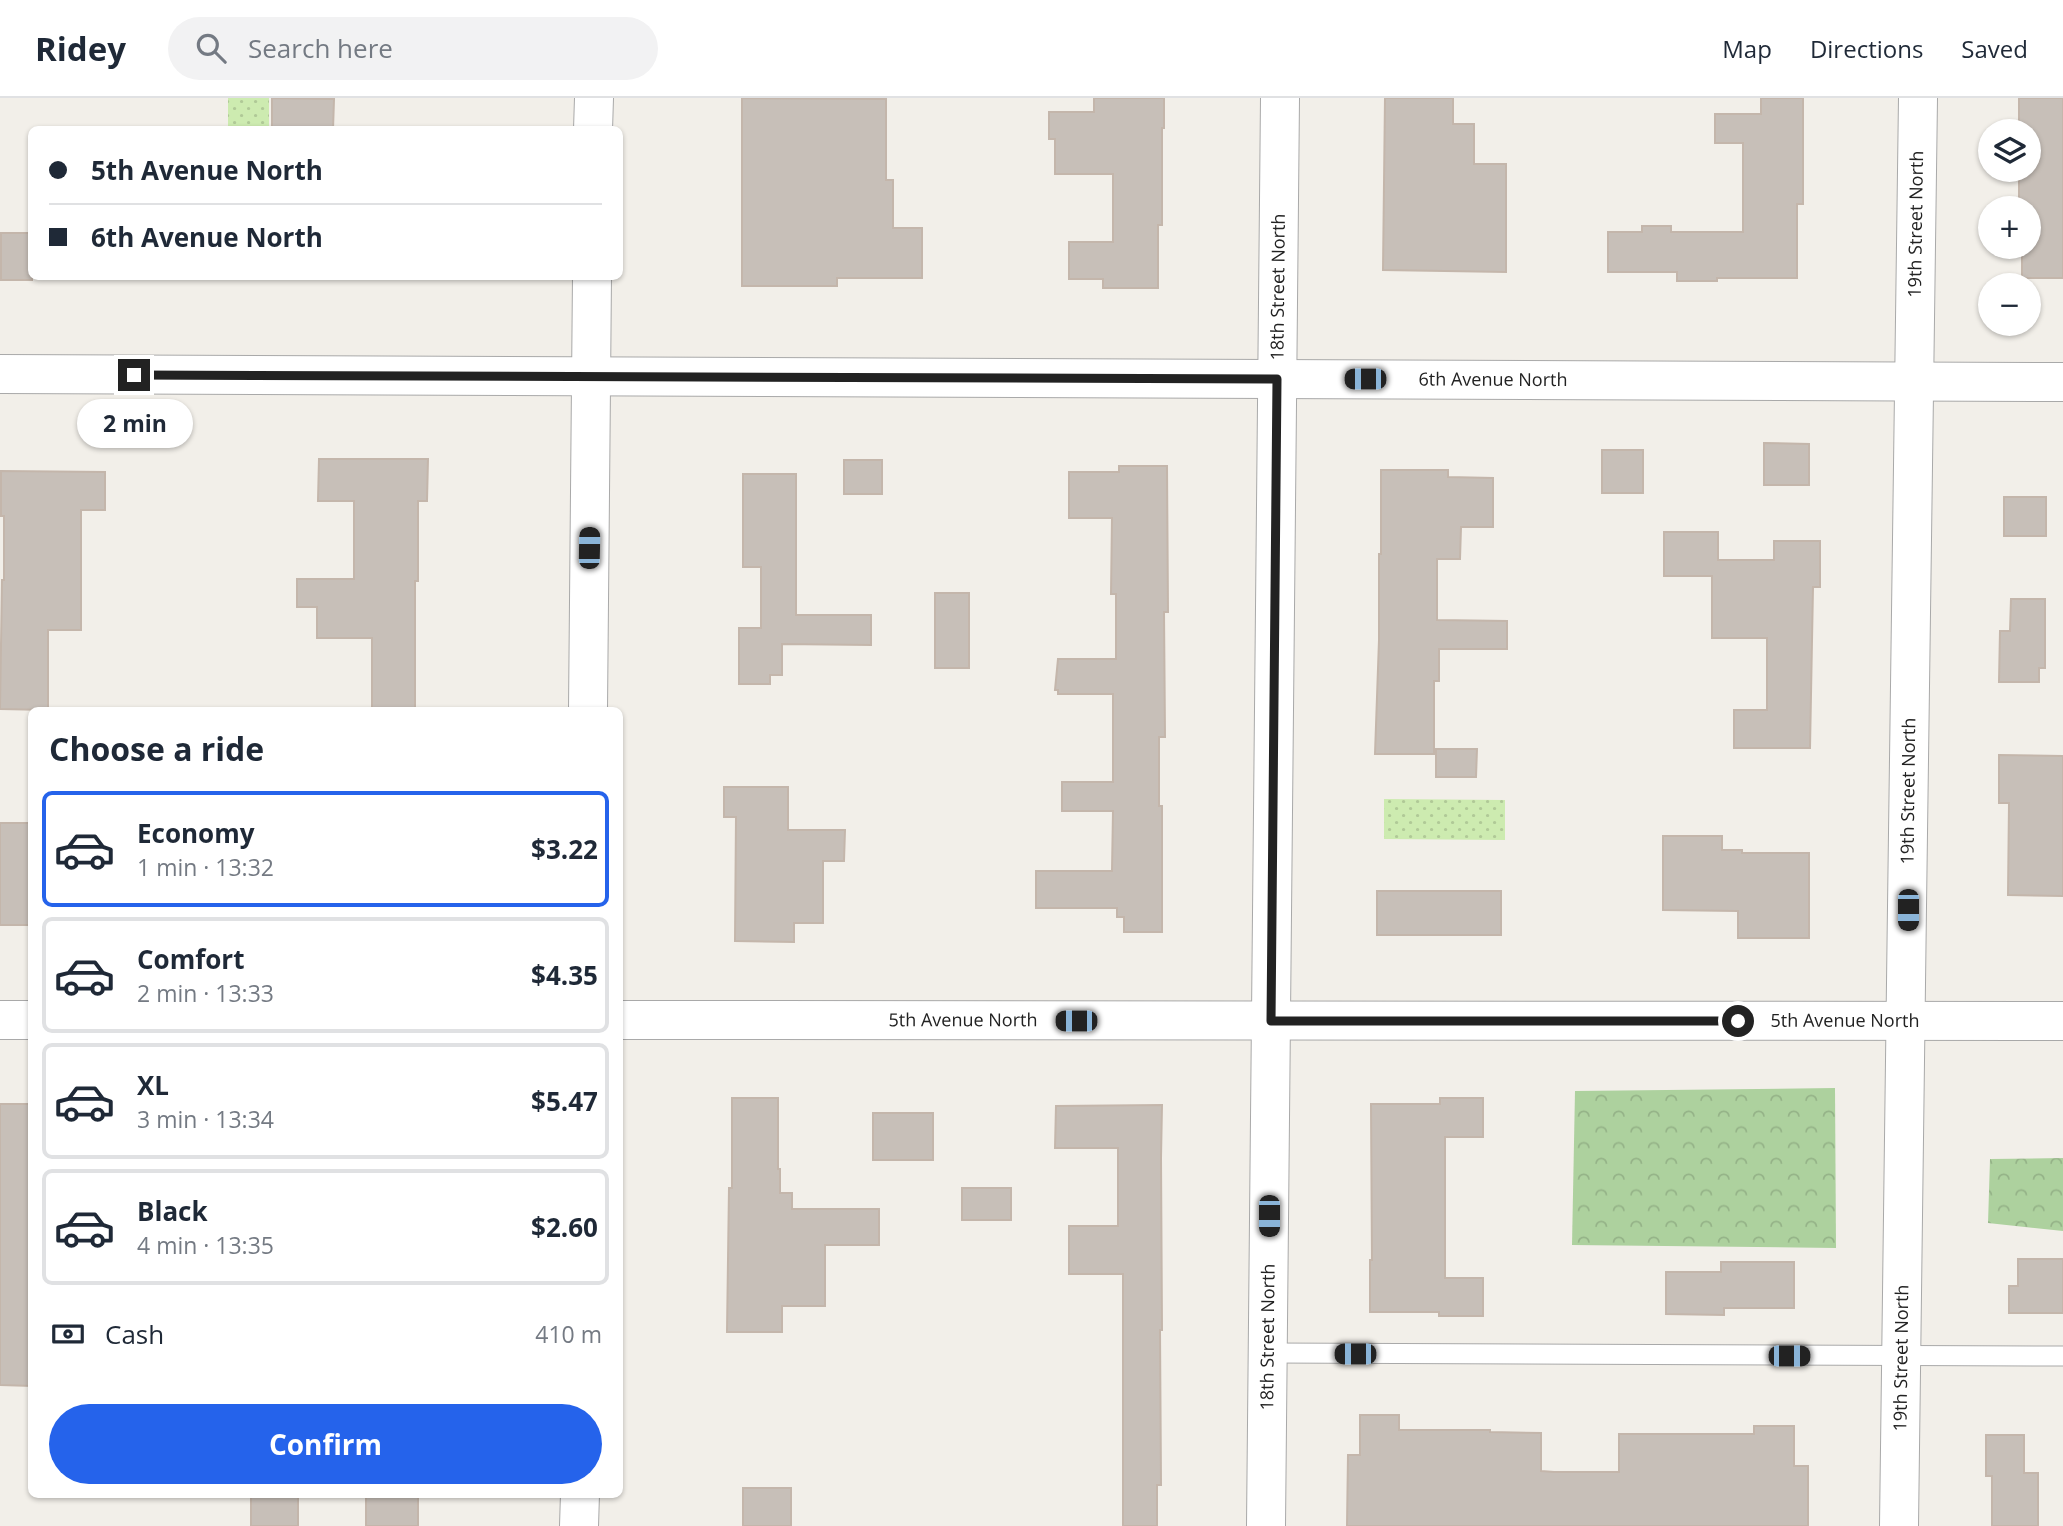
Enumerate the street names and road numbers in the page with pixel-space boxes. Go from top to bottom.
street label: 19th Street North [1902,150,1928,298]
street label: 18th Street North [1264,213,1290,361]
street label: 6th Avenue North [1418,367,1568,391]
street label: 19th Street North [1894,717,1920,865]
street label: 5th Avenue North [888,1007,1038,1031]
street label: 5th Avenue North [1770,1008,1920,1032]
street label: 18th Street North [1254,1263,1280,1411]
street label: 19th Street North [1887,1284,1913,1432]

